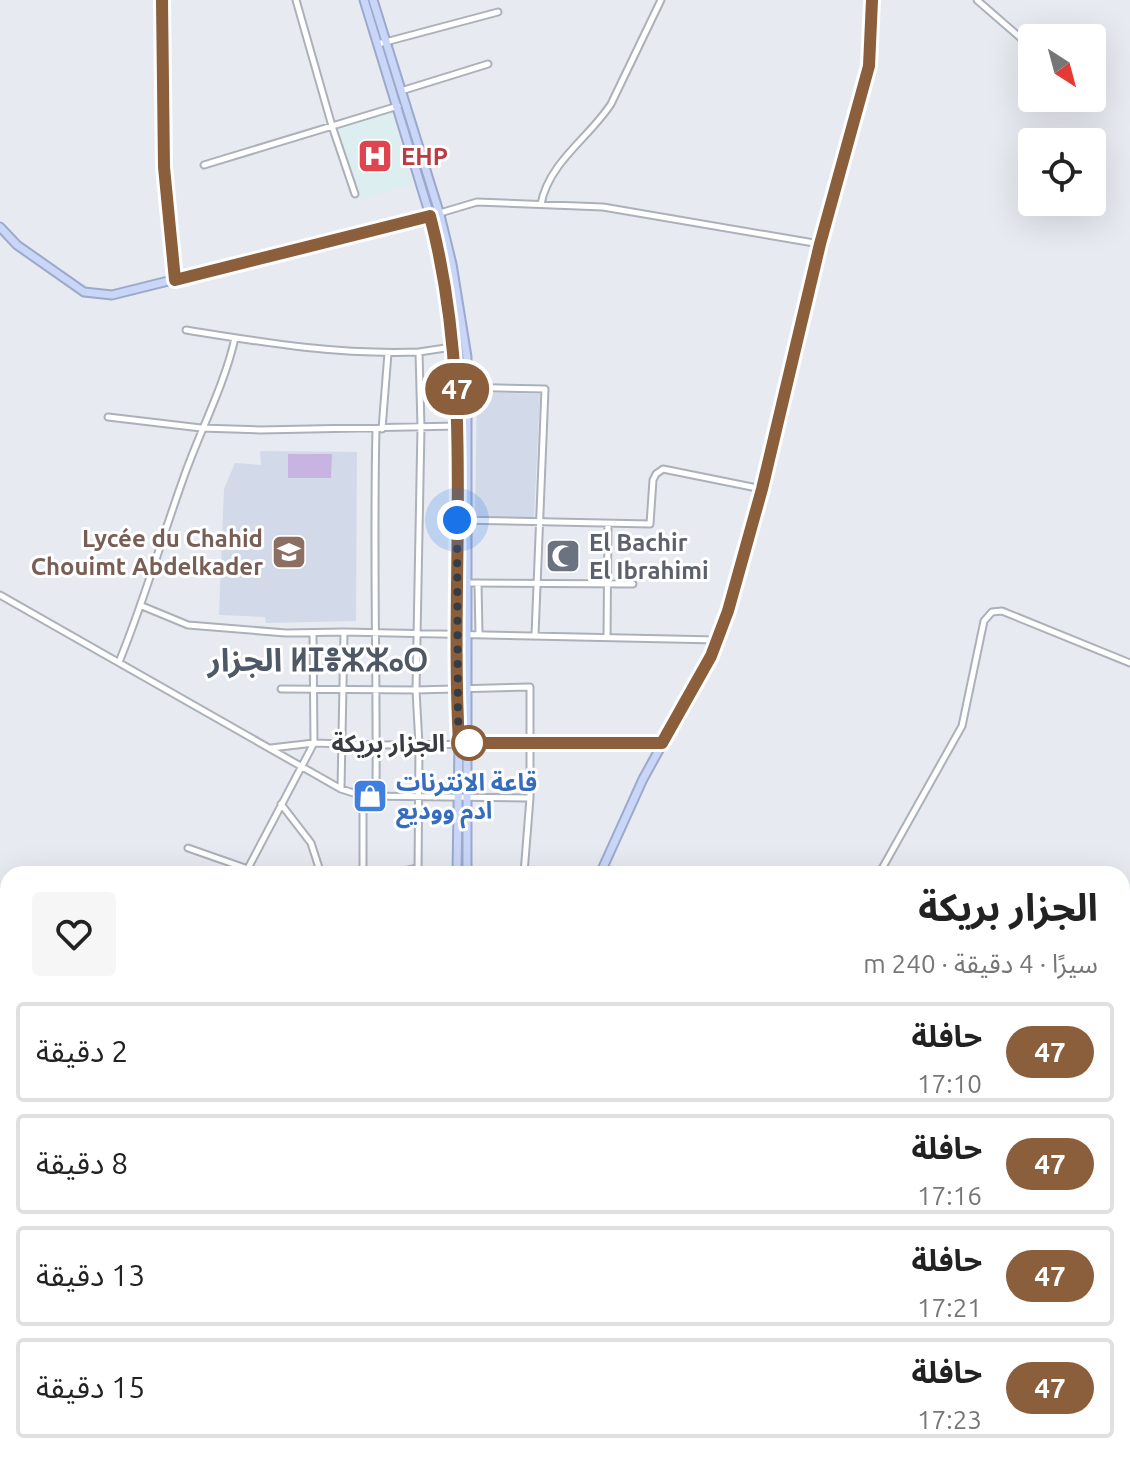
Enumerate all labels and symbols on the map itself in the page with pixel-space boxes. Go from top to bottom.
north arrow [1018,24,1106,112]
hospital icon: EHP [356,137,394,175]
place label: EHP [401,143,448,170]
line badge: 47 [421,363,493,415]
your location [437,500,477,540]
place label: Lycée du Chahid Chouimt Abdelkader [31,525,263,580]
place label: El Bachir El Ibrahimi [589,529,709,584]
school or university icon: Lycée du Chahid Chouimt Abdelkader [270,533,308,571]
mosque icon: El Bachir El Ibrahimi [544,537,582,575]
district label: الجزار ⵍⵊⴻⵣⵣⴰⵔ [206,641,428,679]
marker: الجزار بريكة [452,726,486,760]
place label: الجزار بريكة [332,730,445,758]
place label: قاعة الانترنات ادم ووديع [396,769,537,829]
shop icon: قاعة الانترنات ادم ووديع [351,777,389,815]

